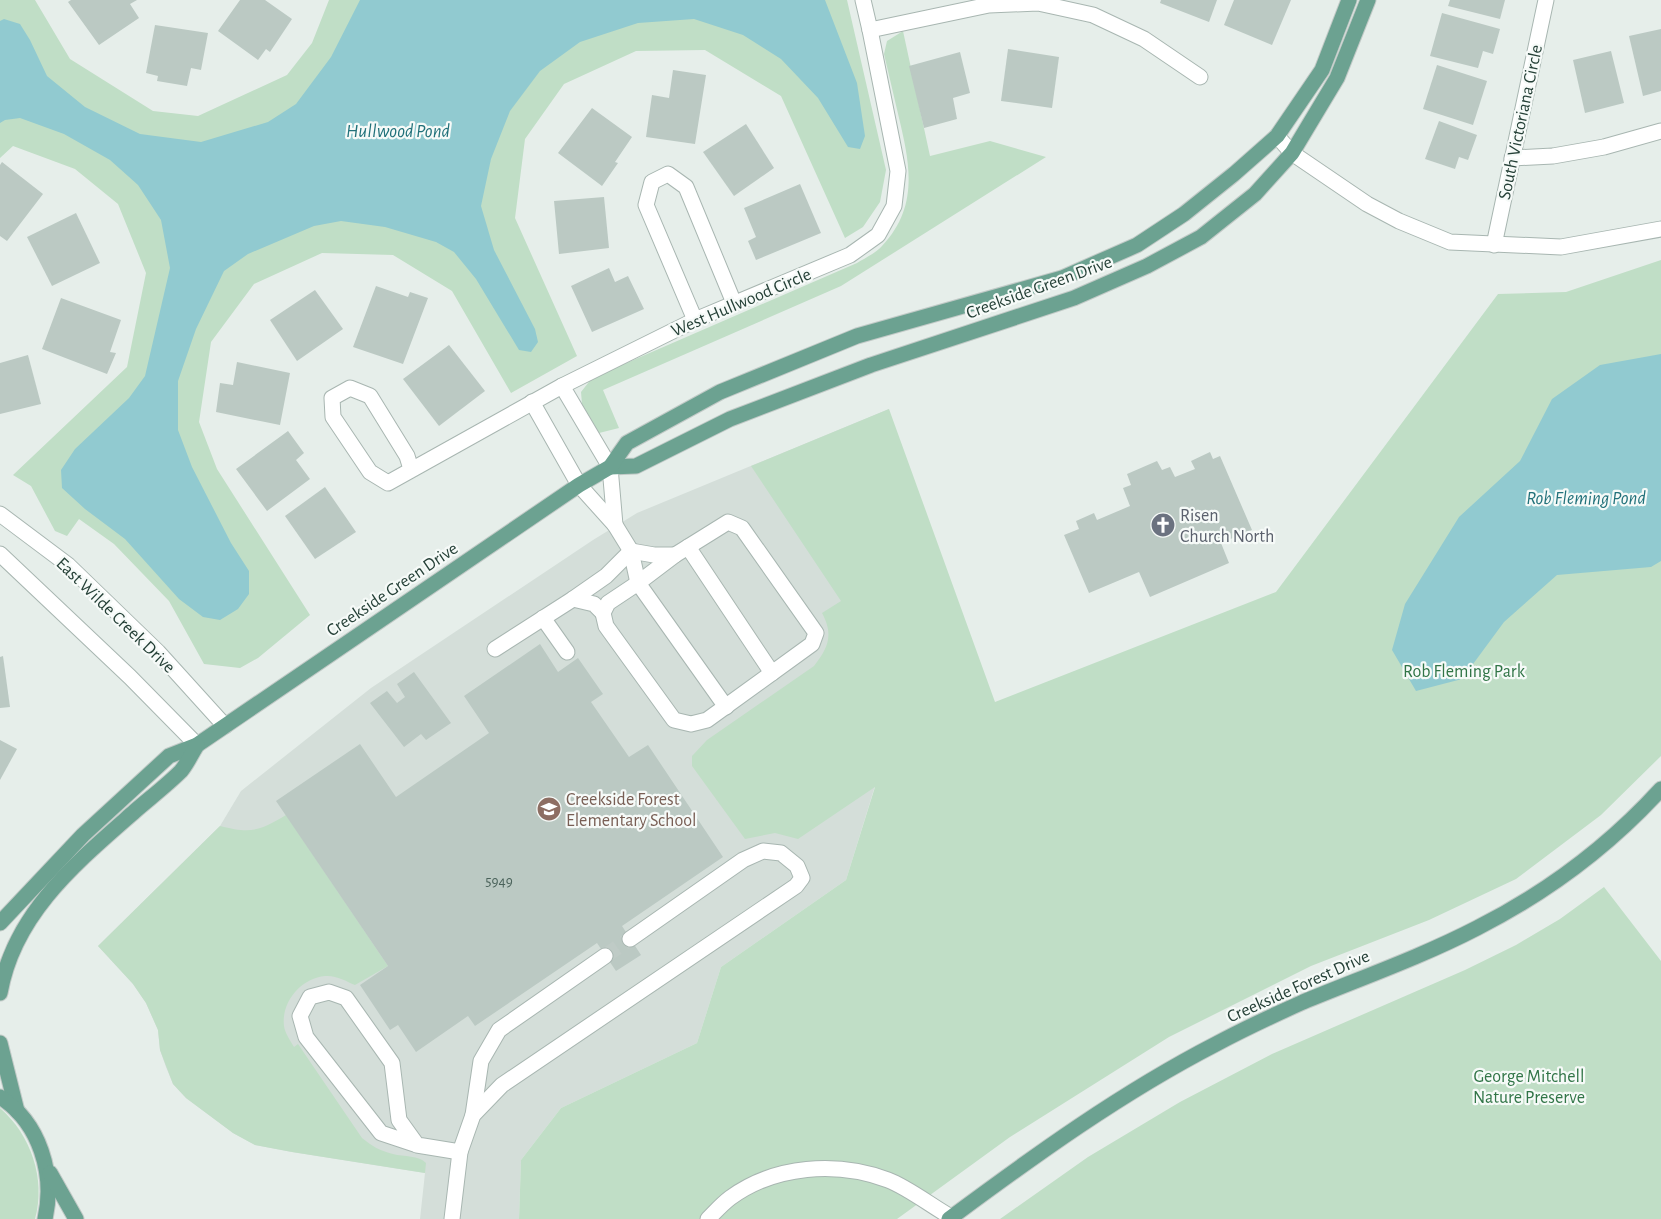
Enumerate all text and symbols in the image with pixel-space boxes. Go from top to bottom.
street label: South Victoriana Circle [1496,43,1546,201]
water label: Hullwood Pond [346,122,451,141]
street label: Creekside Green Drive [964,253,1115,323]
street label: West Hullwood Circle [669,265,814,341]
water label: Rob Fleming Pond [1526,489,1646,508]
place label: Risen Church North [1180,507,1274,546]
church icon: Risen Church North [1150,512,1176,538]
street label: Creekside Green Drive [324,539,461,640]
street label: East Wilde Creek Drive [52,555,178,677]
park label: Rob Fleming Park [1403,663,1526,681]
place label: Creekside Forest Elementary School [566,791,697,830]
school or university icon: Creekside Forest Elementary School [536,796,562,822]
house number: 5949 [485,874,513,889]
street label: Creekside Forest Drive [1224,947,1372,1026]
park label: George Mitchell Nature Preserve [1473,1068,1585,1107]

